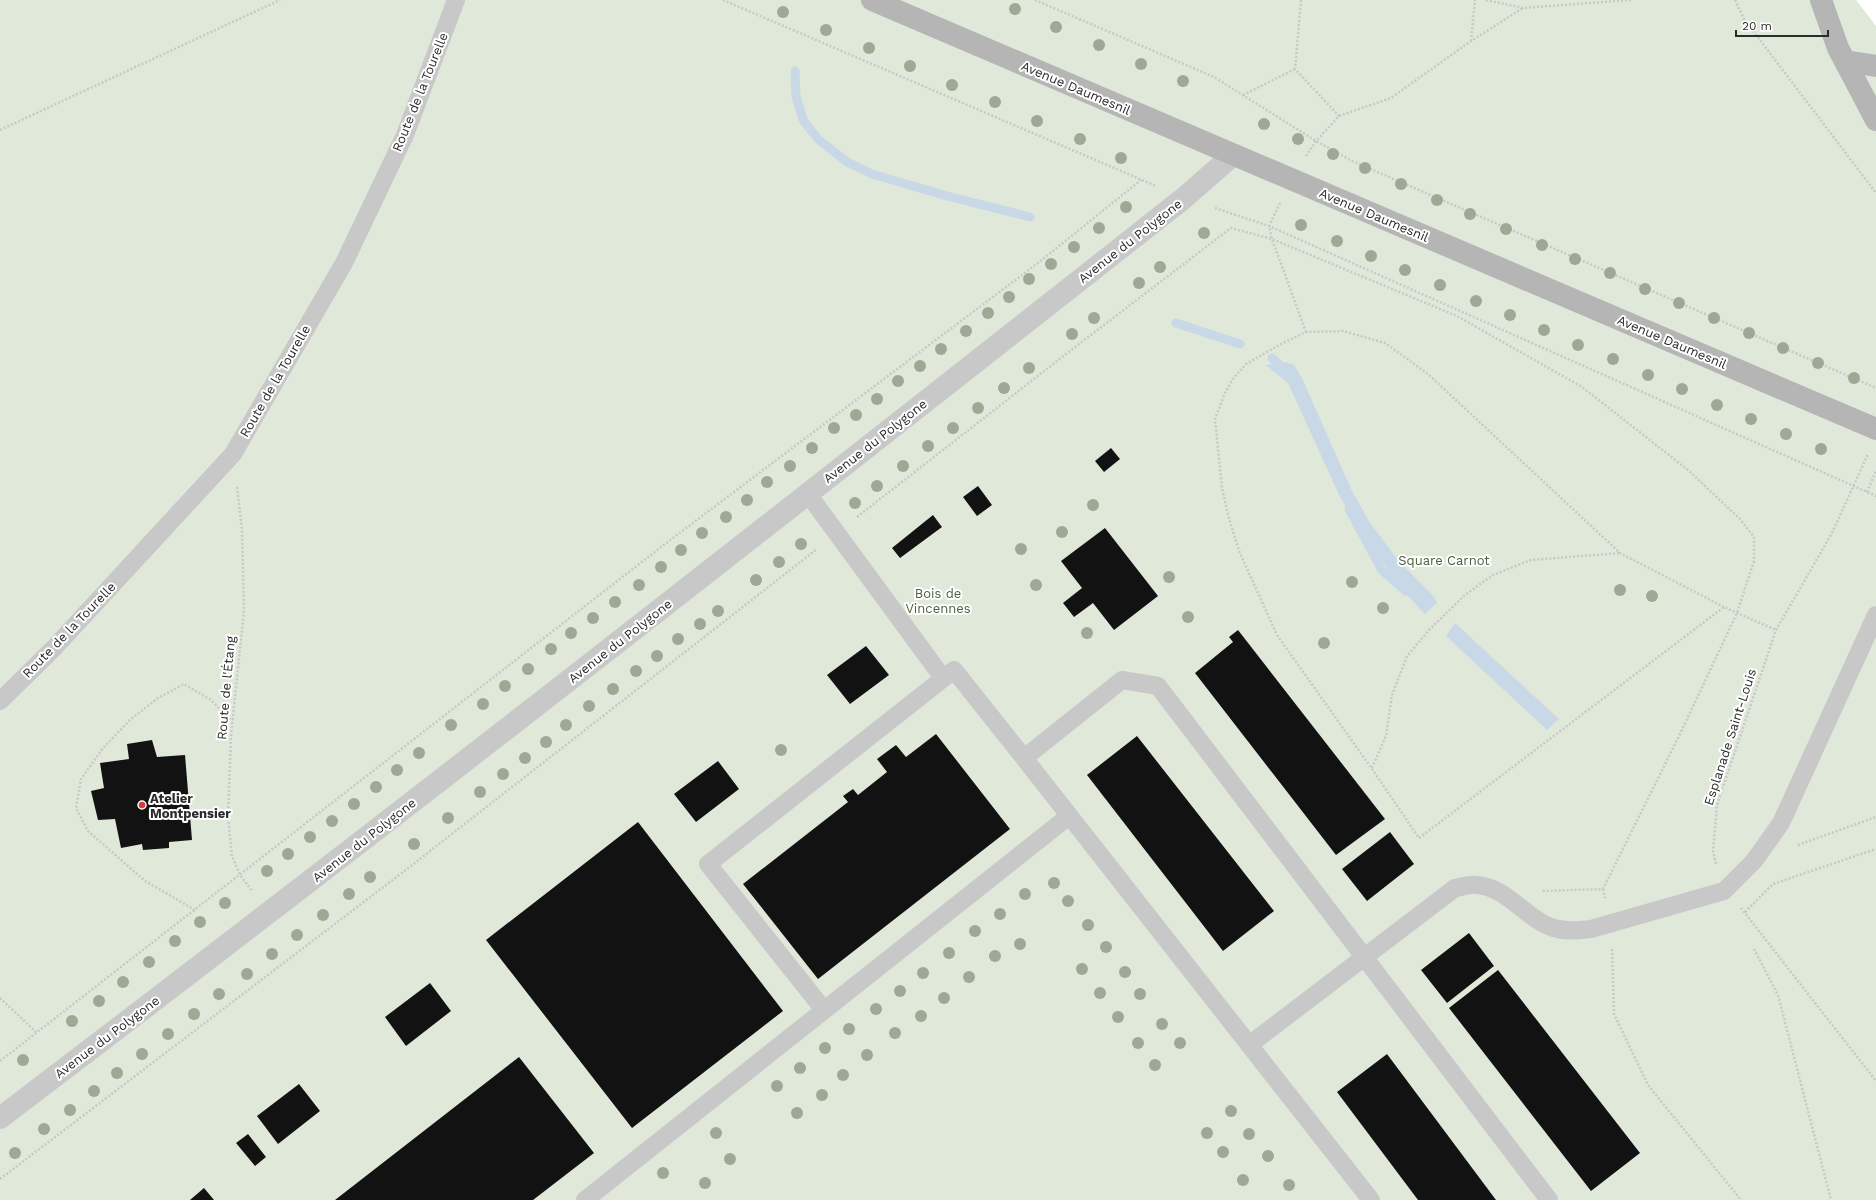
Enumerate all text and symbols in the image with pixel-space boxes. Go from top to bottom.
scale bar [1736,12,1828,38]
text: 20 m [1742,19,1772,33]
street label: Route de la Tourelle [389,30,451,154]
street label: Avenue Daumesnil [1019,58,1133,118]
street label: Avenue Daumesnil [1317,185,1431,245]
street label: Avenue du Polygone [1075,196,1185,286]
street label: Avenue Daumesnil [1615,312,1729,372]
street label: Route de la Tourelle [237,322,313,440]
street label: Avenue du Polygone [820,396,930,486]
park label: Square Carnot [1398,553,1490,568]
street label: Route de la Tourelle [19,579,119,681]
park label: Bois de Vincennes [905,586,971,616]
street label: Avenue du Polygone [565,596,675,686]
street label: Route de l'Étang [213,635,238,741]
street label: Esplanade Saint-Louis [1701,667,1759,807]
place label: Atelier Montpensier [150,791,231,821]
street label: Avenue du Polygone [309,795,419,885]
marker: Atelier Montpensier [137,800,147,810]
street label: Avenue du Polygone [52,993,162,1081]

